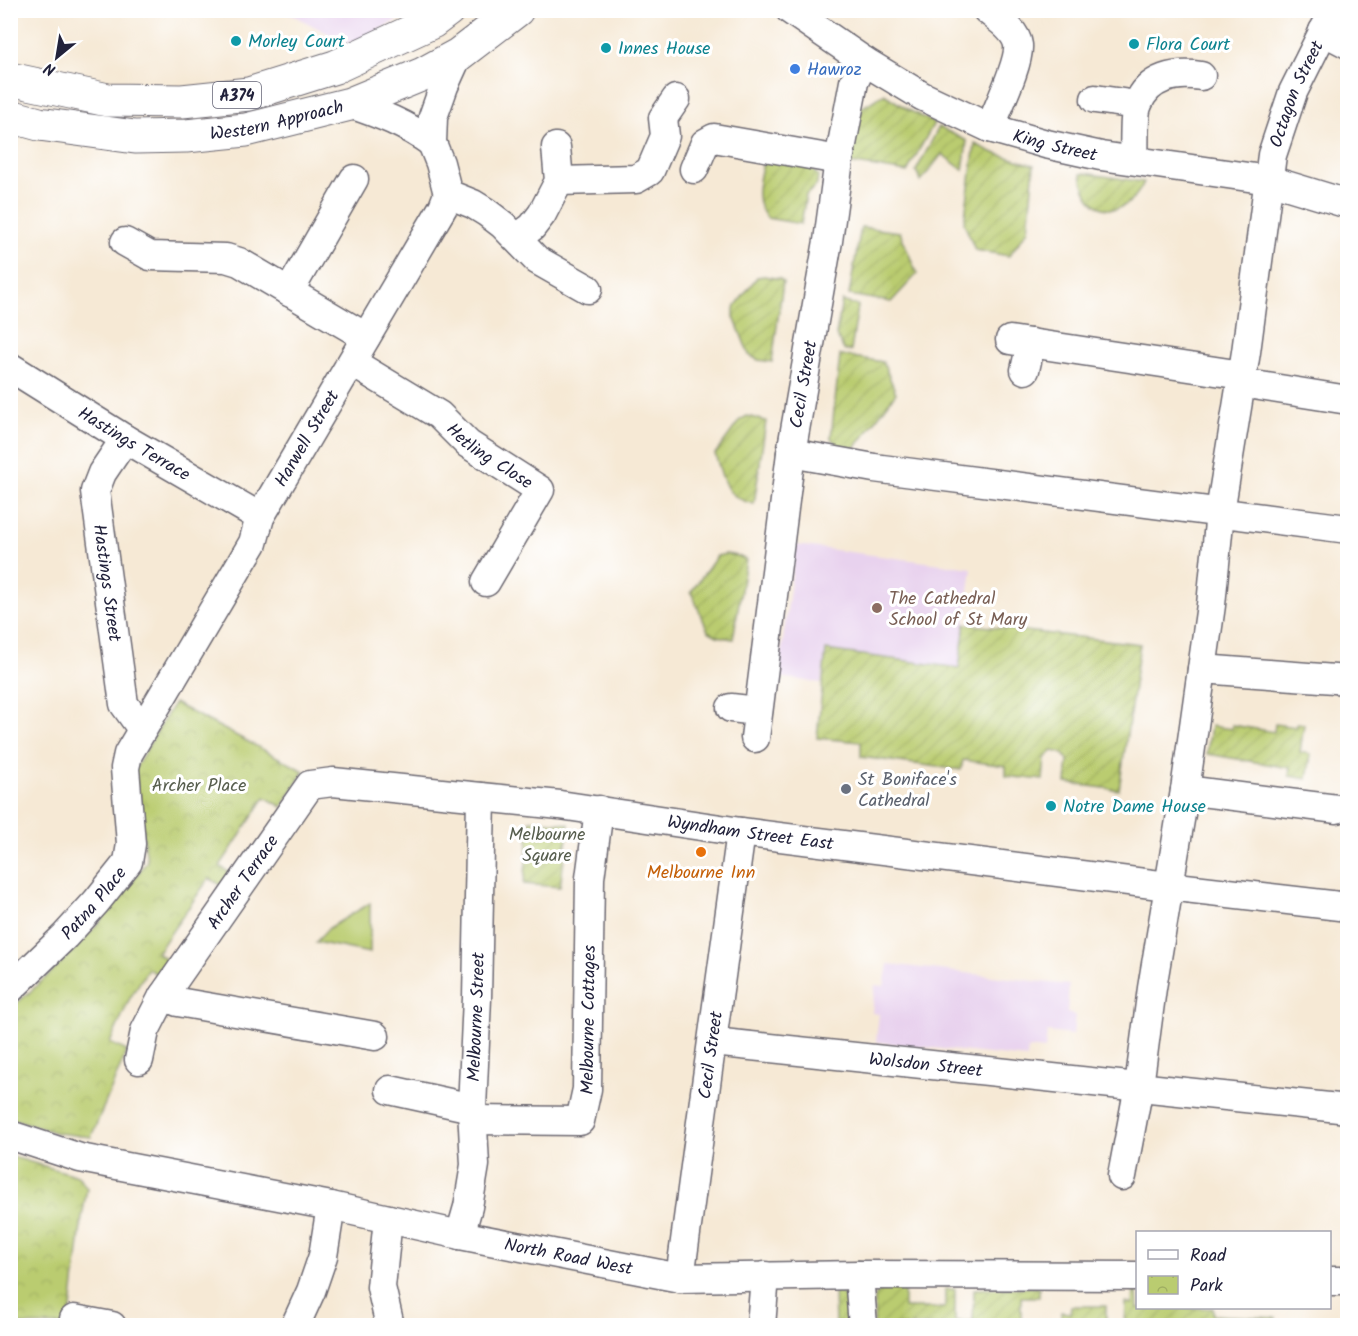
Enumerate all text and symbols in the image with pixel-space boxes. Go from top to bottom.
north arrow [27,27,87,87]
place label: Morley Court [248,28,346,57]
place label: Flora Court [1146,31,1231,60]
marker: Morley Court [229,34,243,48]
place label: Innes House [618,35,710,64]
street label: Octagon Street [1262,35,1333,152]
marker: Flora Court [1127,37,1141,51]
marker: Innes House [599,41,613,55]
text: N [40,55,61,82]
place label: Hawroz [807,56,862,85]
marker: Hawroz [788,62,802,76]
road number: A374 [213,82,261,108]
street label: Western Approach [209,93,347,150]
street label: King Street [1009,122,1101,171]
street label: Cecil Street [783,337,827,431]
street label: Harwell Street [268,384,348,493]
street label: Hastings Terrace [72,400,195,490]
street label: Hetling Close [439,417,538,498]
street label: Hastings Street [84,522,128,645]
place label: The Cathedral School of St Mary [889,585,1028,635]
marker: The Cathedral School of St Mary [870,601,884,615]
place label: St Boniface's Cathedral [858,766,957,816]
park label: Archer Place [152,772,246,801]
marker: St Boniface's Cathedral [839,782,853,796]
place label: Notre Dame House [1063,793,1206,822]
marker: Notre Dame House [1044,799,1058,813]
street label: Wyndham Street East [665,808,836,860]
park label: Melbourne Square [509,821,585,871]
street label: Archer Terrace [200,829,287,936]
marker: Melbourne Inn [694,845,708,859]
place label: Melbourne Inn [647,859,755,888]
street label: Patna Place [55,861,135,948]
street label: Melbourne Cottages [574,944,605,1095]
street label: Melbourne Street [460,951,494,1082]
street label: Cecil Street [691,1008,732,1101]
street label: Wolsdon Street [867,1046,985,1086]
street label: North Road West [501,1231,636,1285]
legend [1136,1231,1331,1309]
text: Road [1190,1242,1227,1271]
text: Park [1190,1272,1223,1301]

